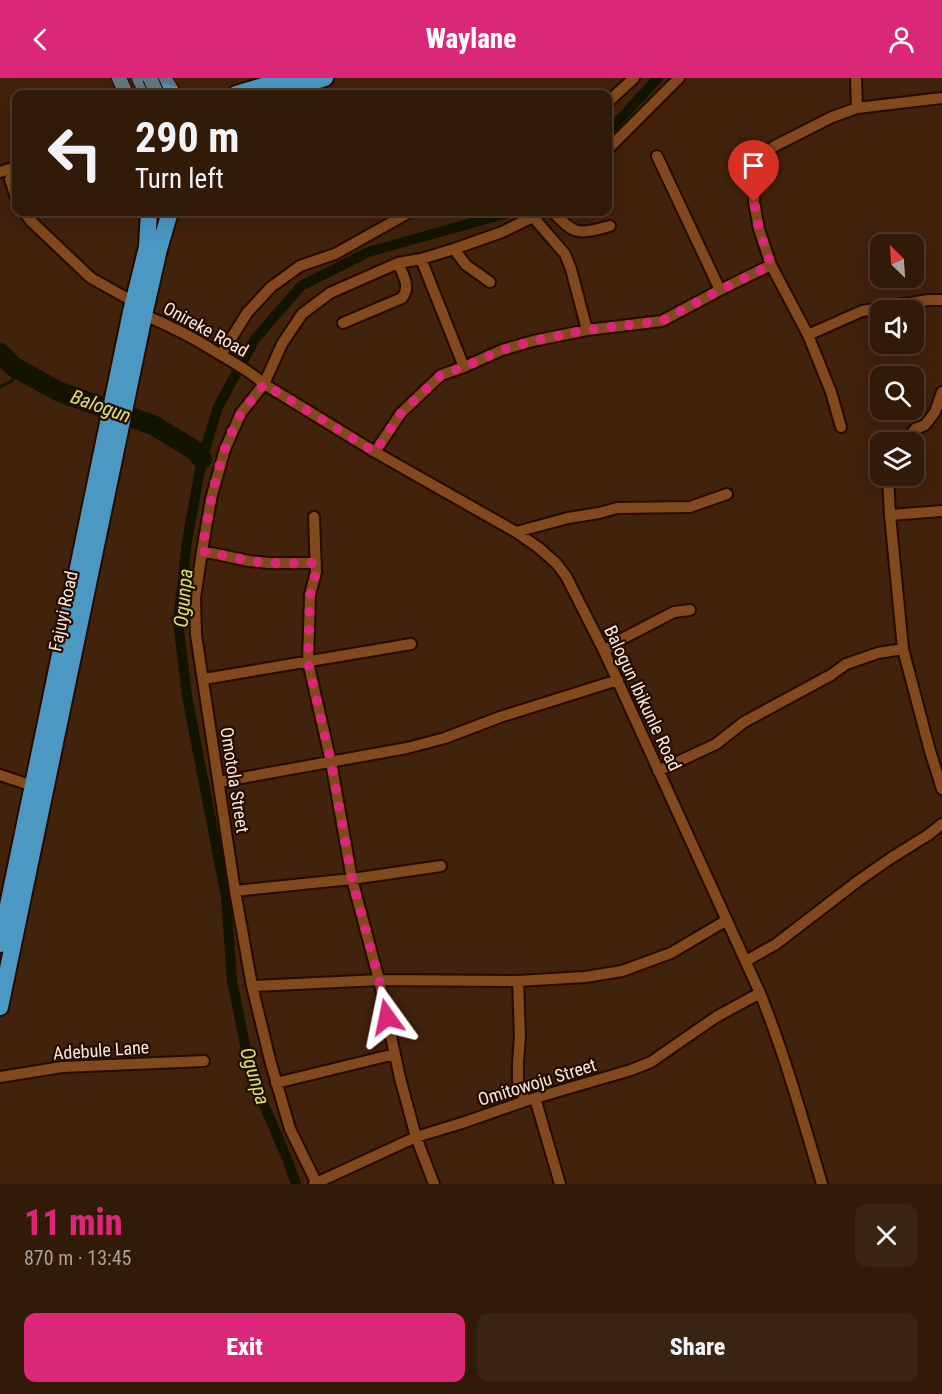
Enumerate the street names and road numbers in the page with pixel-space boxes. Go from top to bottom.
street label: Onireke Road [160,297,252,361]
street label: Fajuyi Road [44,569,82,653]
street label: Balogun Ibikunle Road [600,622,686,774]
street label: Omotola Street [216,726,254,834]
street label: Adebule Lane [52,1036,150,1064]
street label: Omitowoju Street [475,1054,599,1110]

